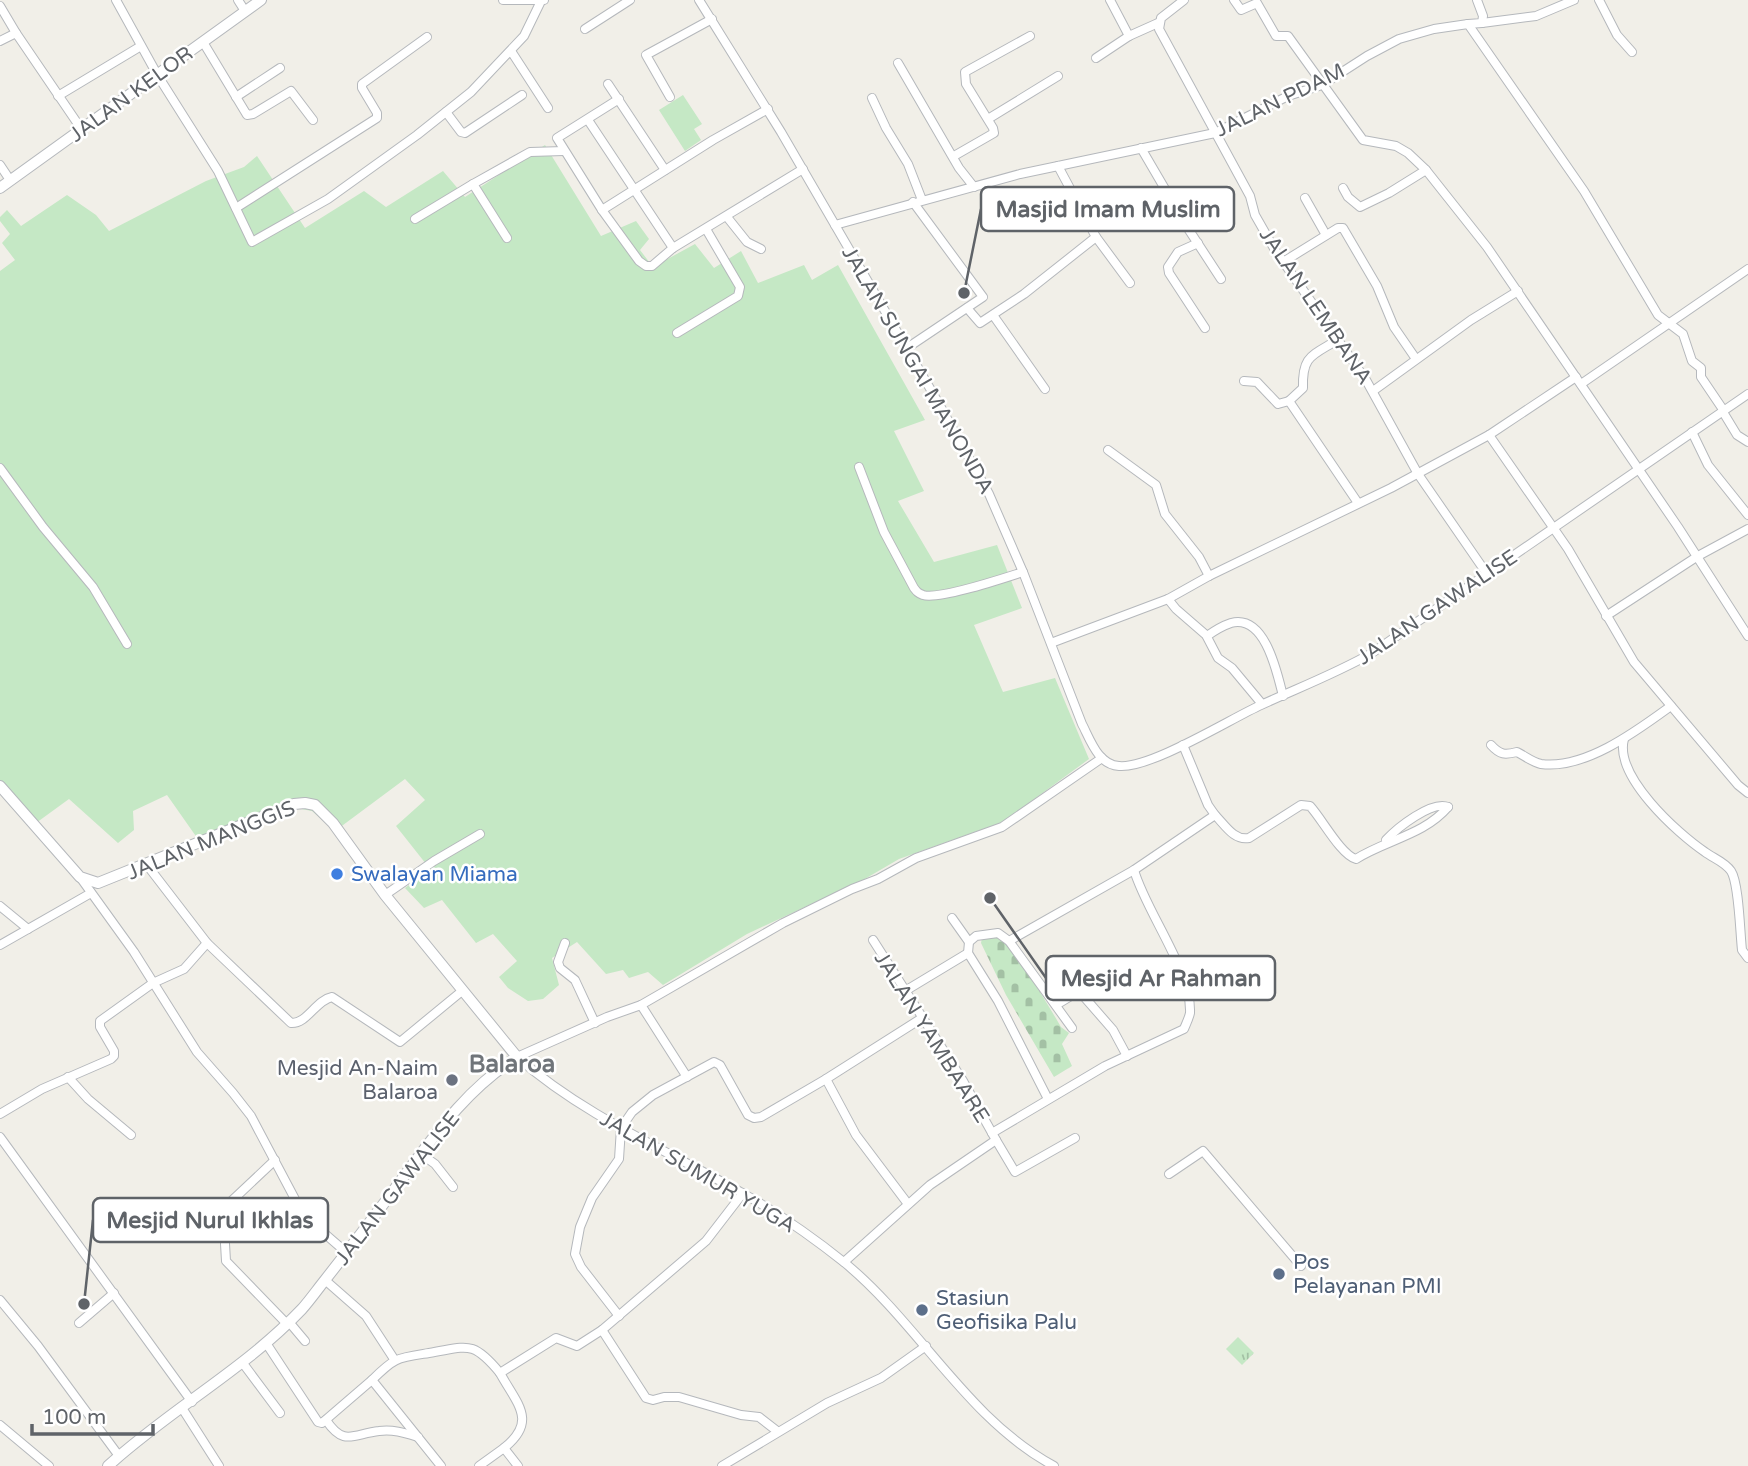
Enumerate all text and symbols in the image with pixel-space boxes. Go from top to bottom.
street label: JALAN KELOR [65,41,198,148]
street label: JALAN PDAM [1212,58,1349,143]
callout: Masjid Imam Muslim [981,187,1234,231]
text: Masjid Imam Muslim [995,196,1221,224]
street label: JALAN LEMBANA [1254,223,1377,389]
street label: JALAN SUNGAI MANONDA [836,242,999,498]
street label: JALAN GAWALISE [1352,544,1522,670]
street label: JALAN MANGGIS [124,795,299,886]
place label: Swalayan Miama [351,862,518,887]
marker: Swalayan Miama [329,866,345,882]
street label: JALAN YAMBAARE [869,947,994,1127]
callout: Mesjid Ar Rahman [1046,956,1275,1000]
text: Mesjid Ar Rahman [1060,965,1262,993]
district label: Balaroa [469,1050,555,1079]
place label: Mesjid An-Naim Balaroa [277,1056,438,1105]
marker: Mesjid An-Naim Balaroa [444,1072,460,1088]
street label: JALAN SUMUR YUGA [596,1106,800,1239]
street label: JALAN GAWALISE [330,1107,465,1270]
callout: Mesjid Nurul Ikhlas [93,1198,328,1242]
text: Mesjid Nurul Ikhlas [106,1207,314,1235]
place label: Pos Pelayanan PMI [1293,1250,1442,1299]
marker: Pos Pelayanan PMI [1271,1266,1287,1282]
place label: Stasiun Geofisika Palu [936,1286,1077,1335]
marker: Stasiun Geofisika Palu [914,1302,930,1318]
scale bar [32,1392,152,1436]
text: 100 m [42,1405,106,1430]

